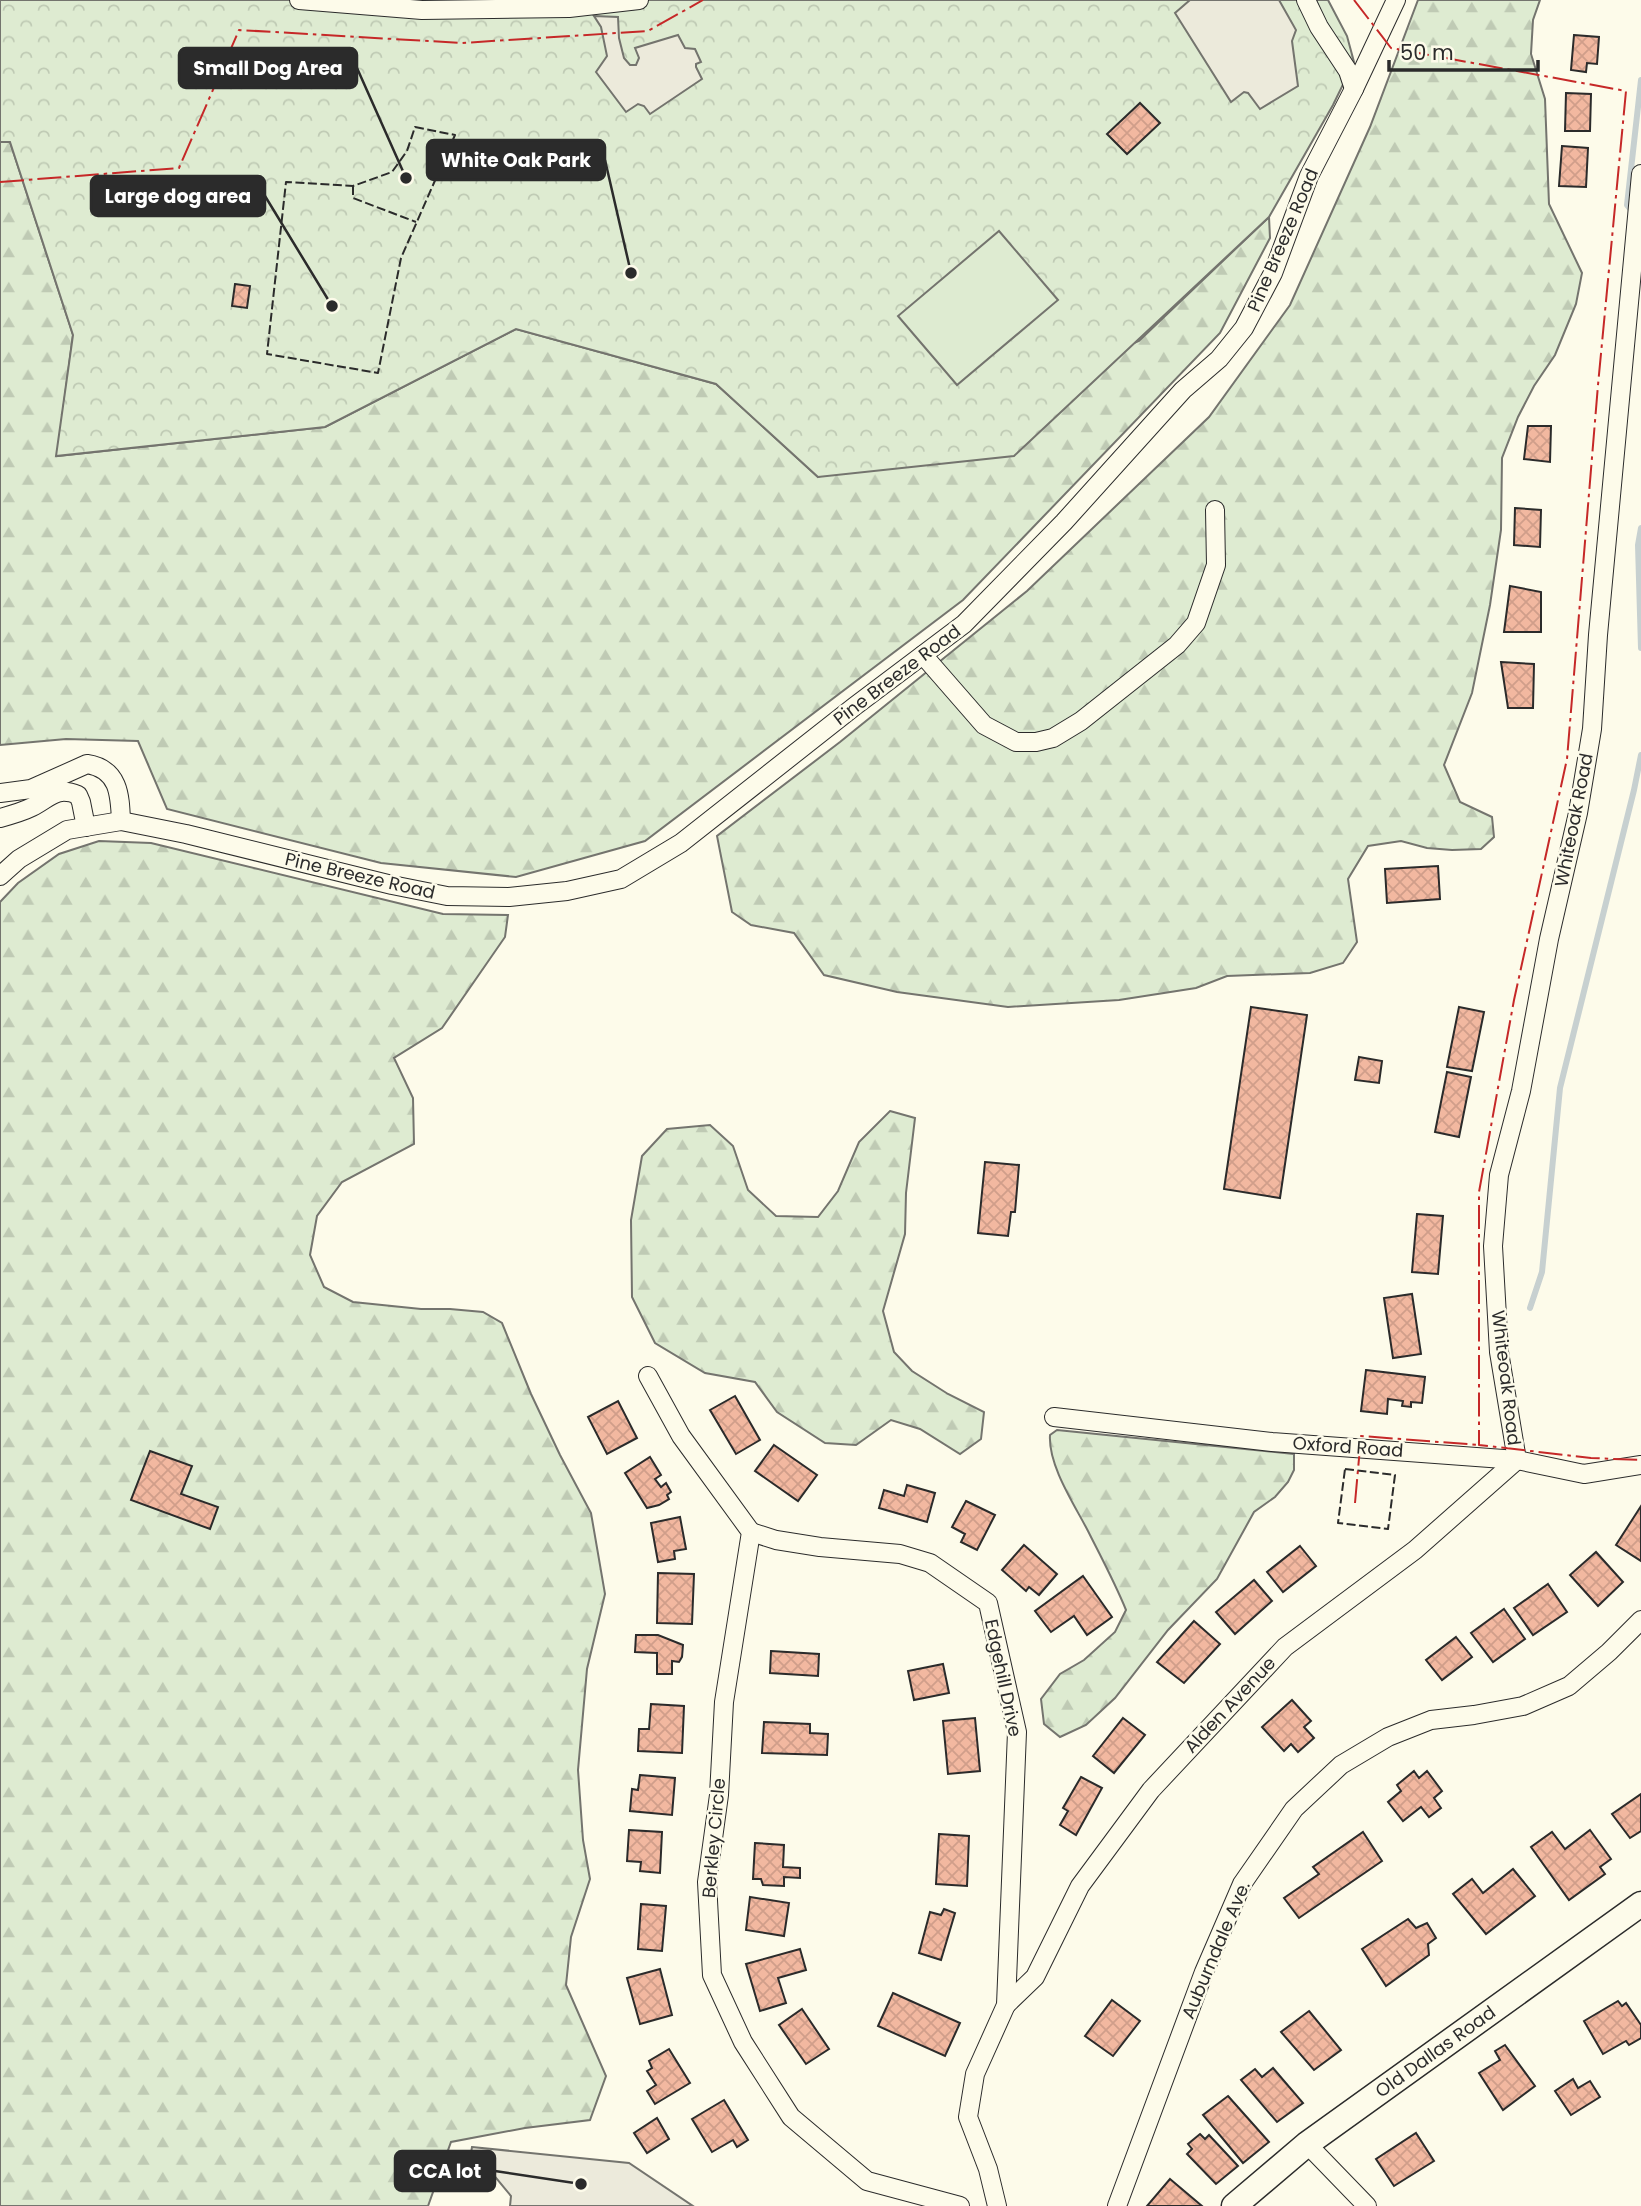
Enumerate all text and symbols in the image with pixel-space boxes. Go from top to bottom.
scale bar [1389,28,1538,72]
text: 50 m [1400,38,1454,67]
callout: Small Dog Area [179,48,357,88]
text: Small Dog Area [193,55,343,82]
callout: White Oak Park [427,140,605,180]
text: White Oak Park [441,147,591,174]
street label: Pine Breeze Road [1241,164,1324,315]
callout: Large dog area [91,176,265,216]
text: Large dog area [105,183,251,210]
street label: Pine Breeze Road [828,618,965,731]
street label: Whiteoak Road [1548,751,1599,889]
street label: Pine Breeze Road [283,846,438,905]
street label: Whiteoak Road [1486,1309,1527,1447]
street label: Oxford Road [1292,1430,1404,1463]
street label: Edgehill Drive [979,1617,1028,1739]
street label: Alden Avenue [1178,1651,1281,1758]
street label: Berkley Circle [696,1777,731,1899]
street label: Auburndale Ave. [1175,1877,1256,2023]
street label: Old Dallas Road [1370,2000,1500,2103]
callout: CCA lot [395,2151,495,2191]
text: CCA lot [409,2158,481,2185]

